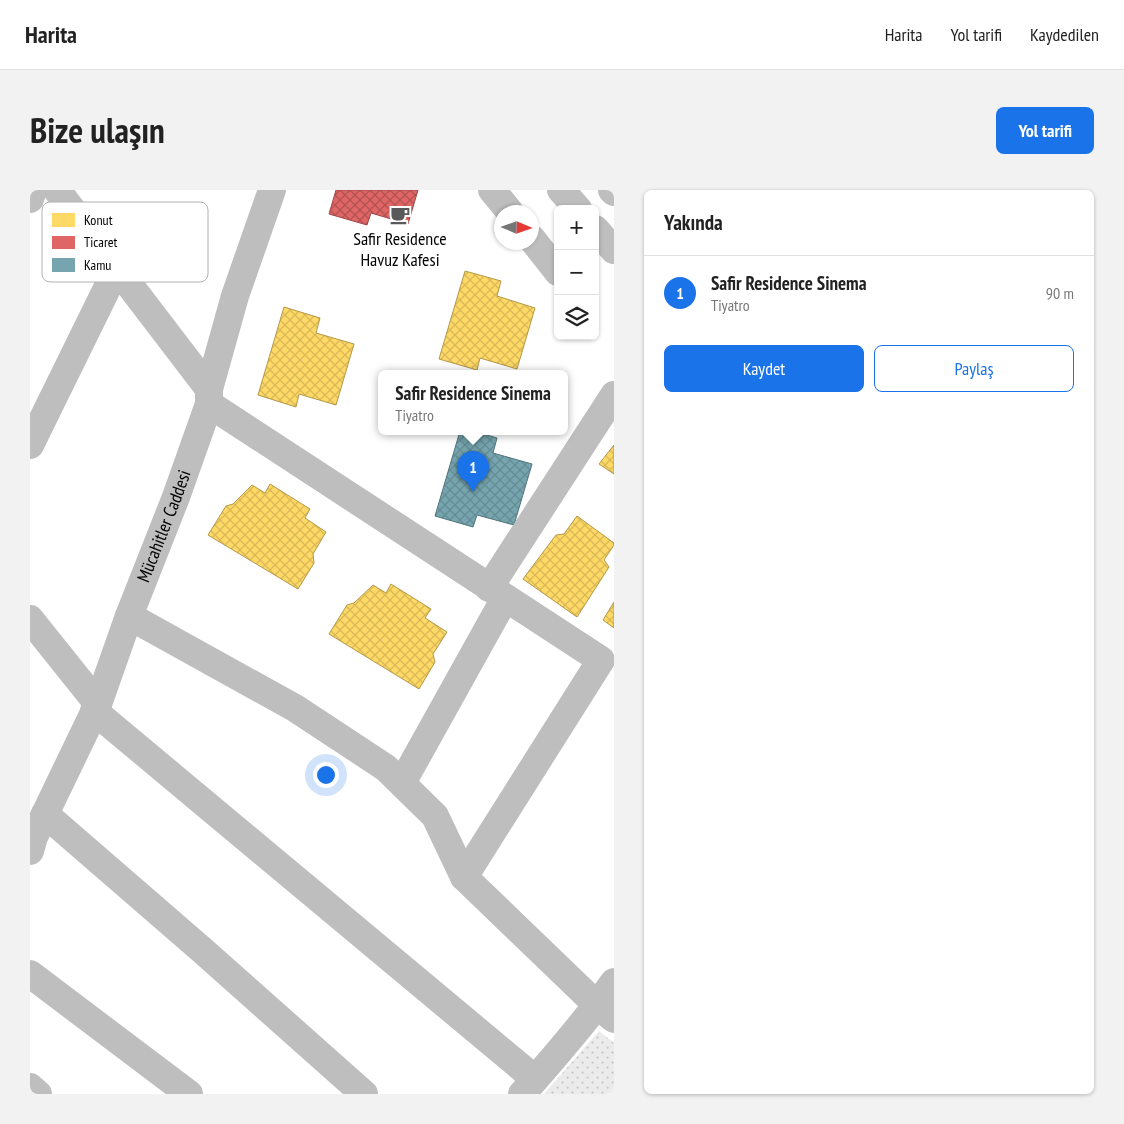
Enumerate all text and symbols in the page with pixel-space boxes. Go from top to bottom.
text: Harita [25,19,77,50]
text: Harita [885,23,923,46]
text: Yol tarifi [951,23,1002,46]
text: Kaydedilen [1030,23,1099,46]
text: Bize ulaşın [30,107,165,153]
button: Yol tarifi [996,107,1094,154]
legend [42,202,208,282]
cafe icon: Safir Residence Havuz Kafesi [389,204,411,226]
north arrow [494,205,539,250]
map controls [554,205,599,340]
button: + [554,205,599,250]
text: Yakında [664,209,723,236]
text: Konut [84,211,113,229]
place label: Safir Residence Havuz Kafesi [353,227,447,271]
text: Ticaret [84,233,117,251]
button: − [554,250,599,295]
text: Kamu [84,256,111,274]
text: Safir Residence Sinema [711,271,867,295]
text: 1 [676,283,684,303]
text: 90 m [1046,283,1074,303]
button: layers [554,295,599,340]
text: Tiyatro [711,295,750,315]
button: Kaydet [664,345,864,392]
button: Paylaş [874,345,1074,392]
popup [378,370,568,435]
text: Safir Residence Sinema [395,381,551,405]
text: Tiyatro [395,405,434,425]
pin: 1 [457,451,489,492]
street label: Mücahitler Caddesi [132,467,196,585]
your location [313,762,339,788]

